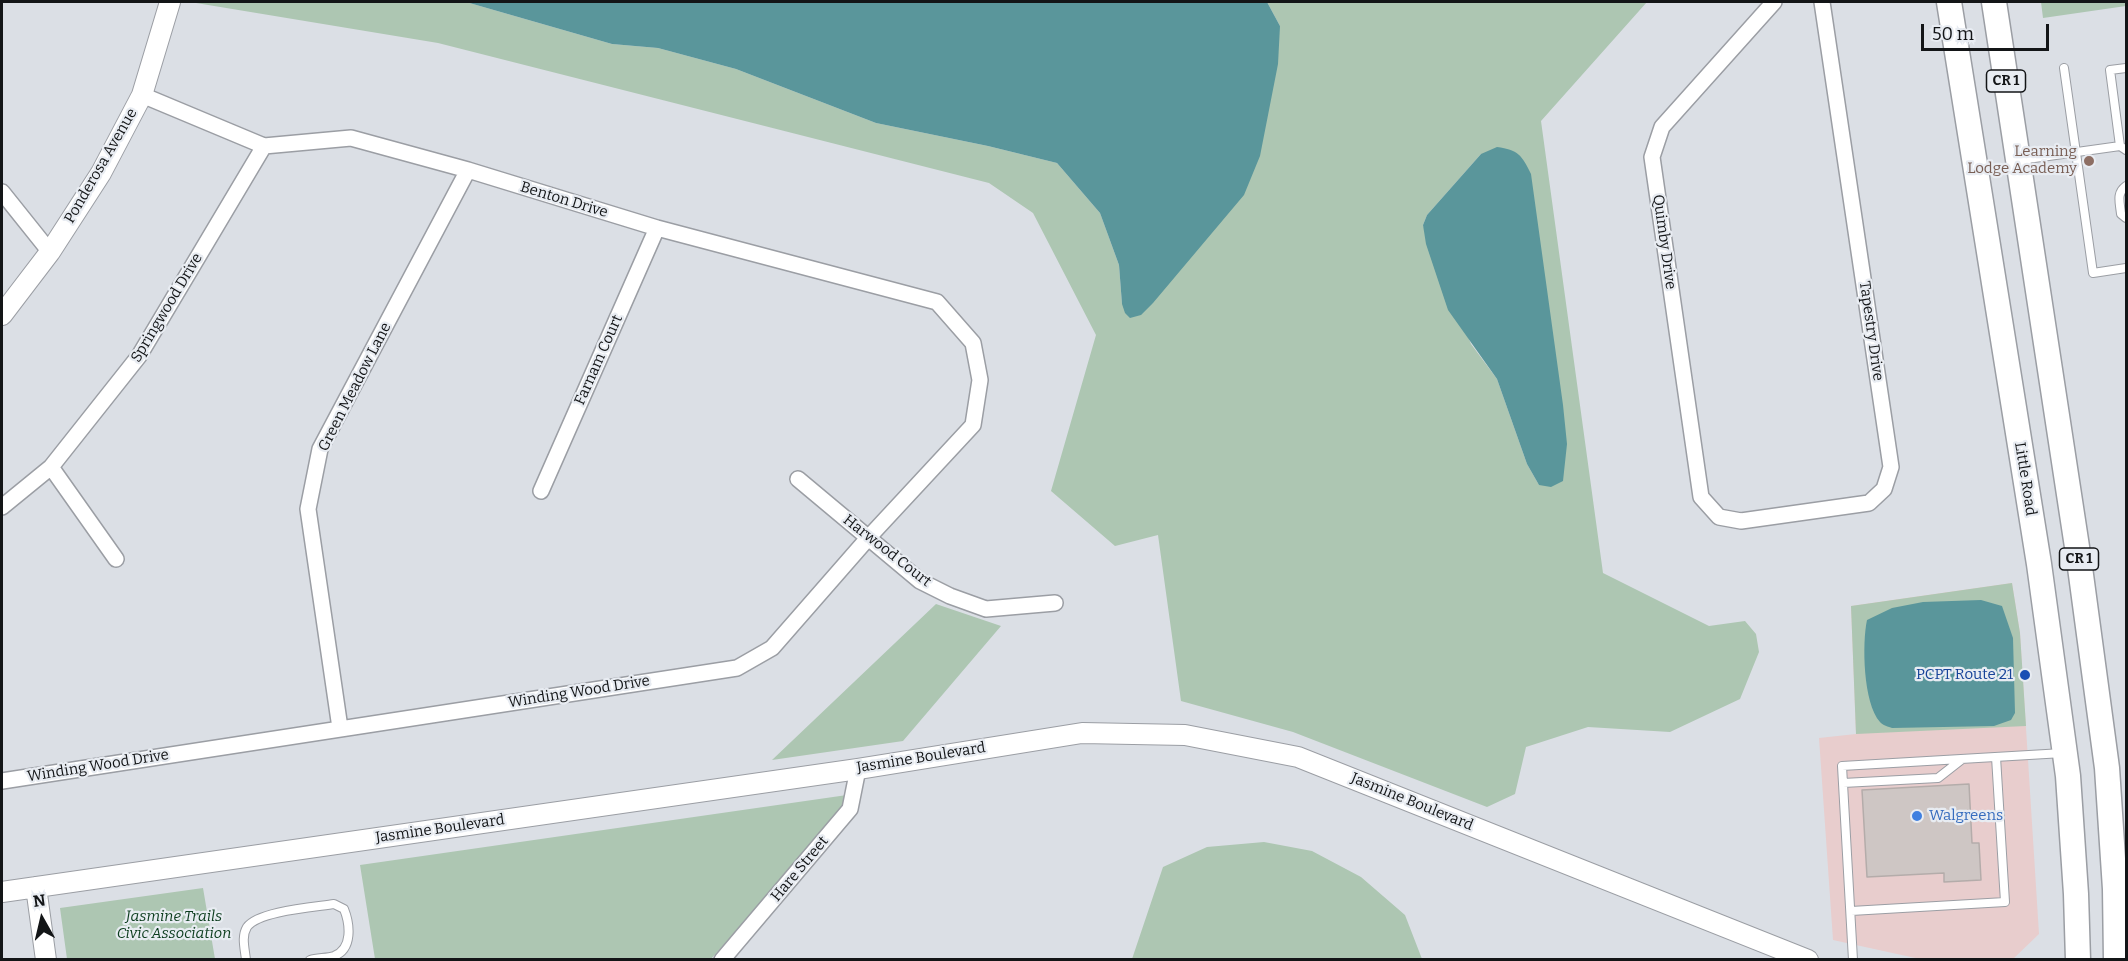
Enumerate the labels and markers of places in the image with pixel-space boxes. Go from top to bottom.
place label: Learning Lodge Academy [1967,143,2077,178]
marker: Learning Lodge Academy [2082,154,2096,168]
place label: PCPT Route 21 [1916,666,2013,684]
marker: PCPT Route 21 [2018,668,2032,682]
place label: Walgreens [1929,807,2003,825]
marker: Walgreens [1910,809,1924,823]

